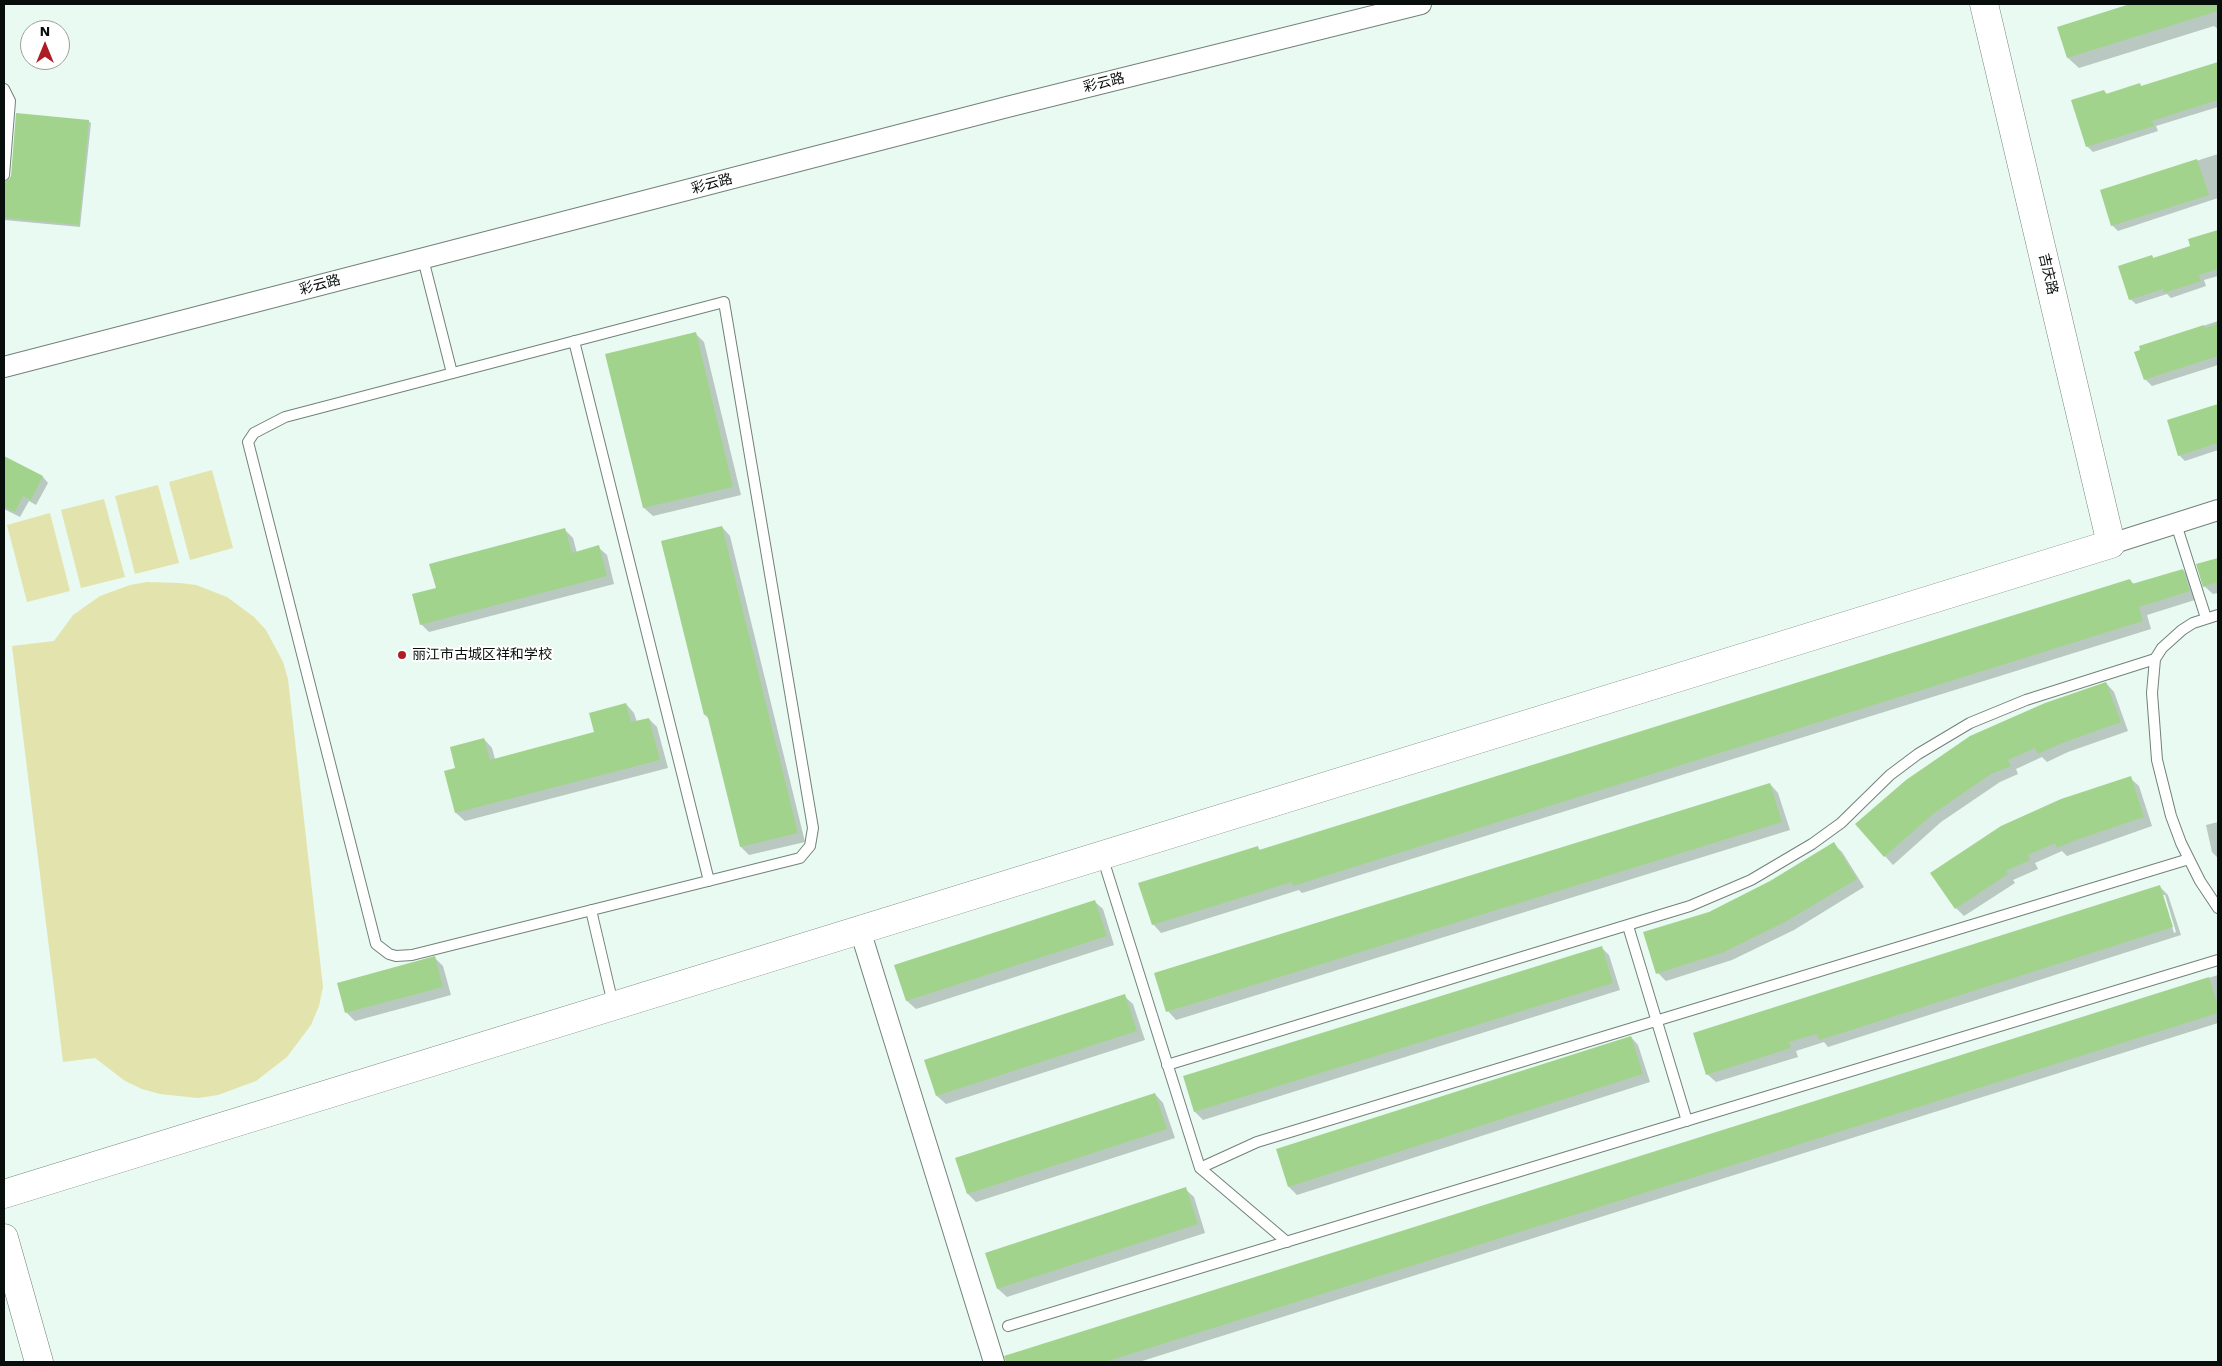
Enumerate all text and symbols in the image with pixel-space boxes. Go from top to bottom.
north arrow [20,20,70,70]
text: N [40,23,50,39]
street label: 彩云路 [1082,70,1126,96]
street label: 彩云路 [690,170,734,198]
street label: 吉庆路 [2035,252,2061,296]
street label: 彩云路 [298,271,342,299]
place label: 丽江市古城区祥和学校 [412,647,552,663]
marker: 丽江市古城区祥和学校 [396,649,408,661]

